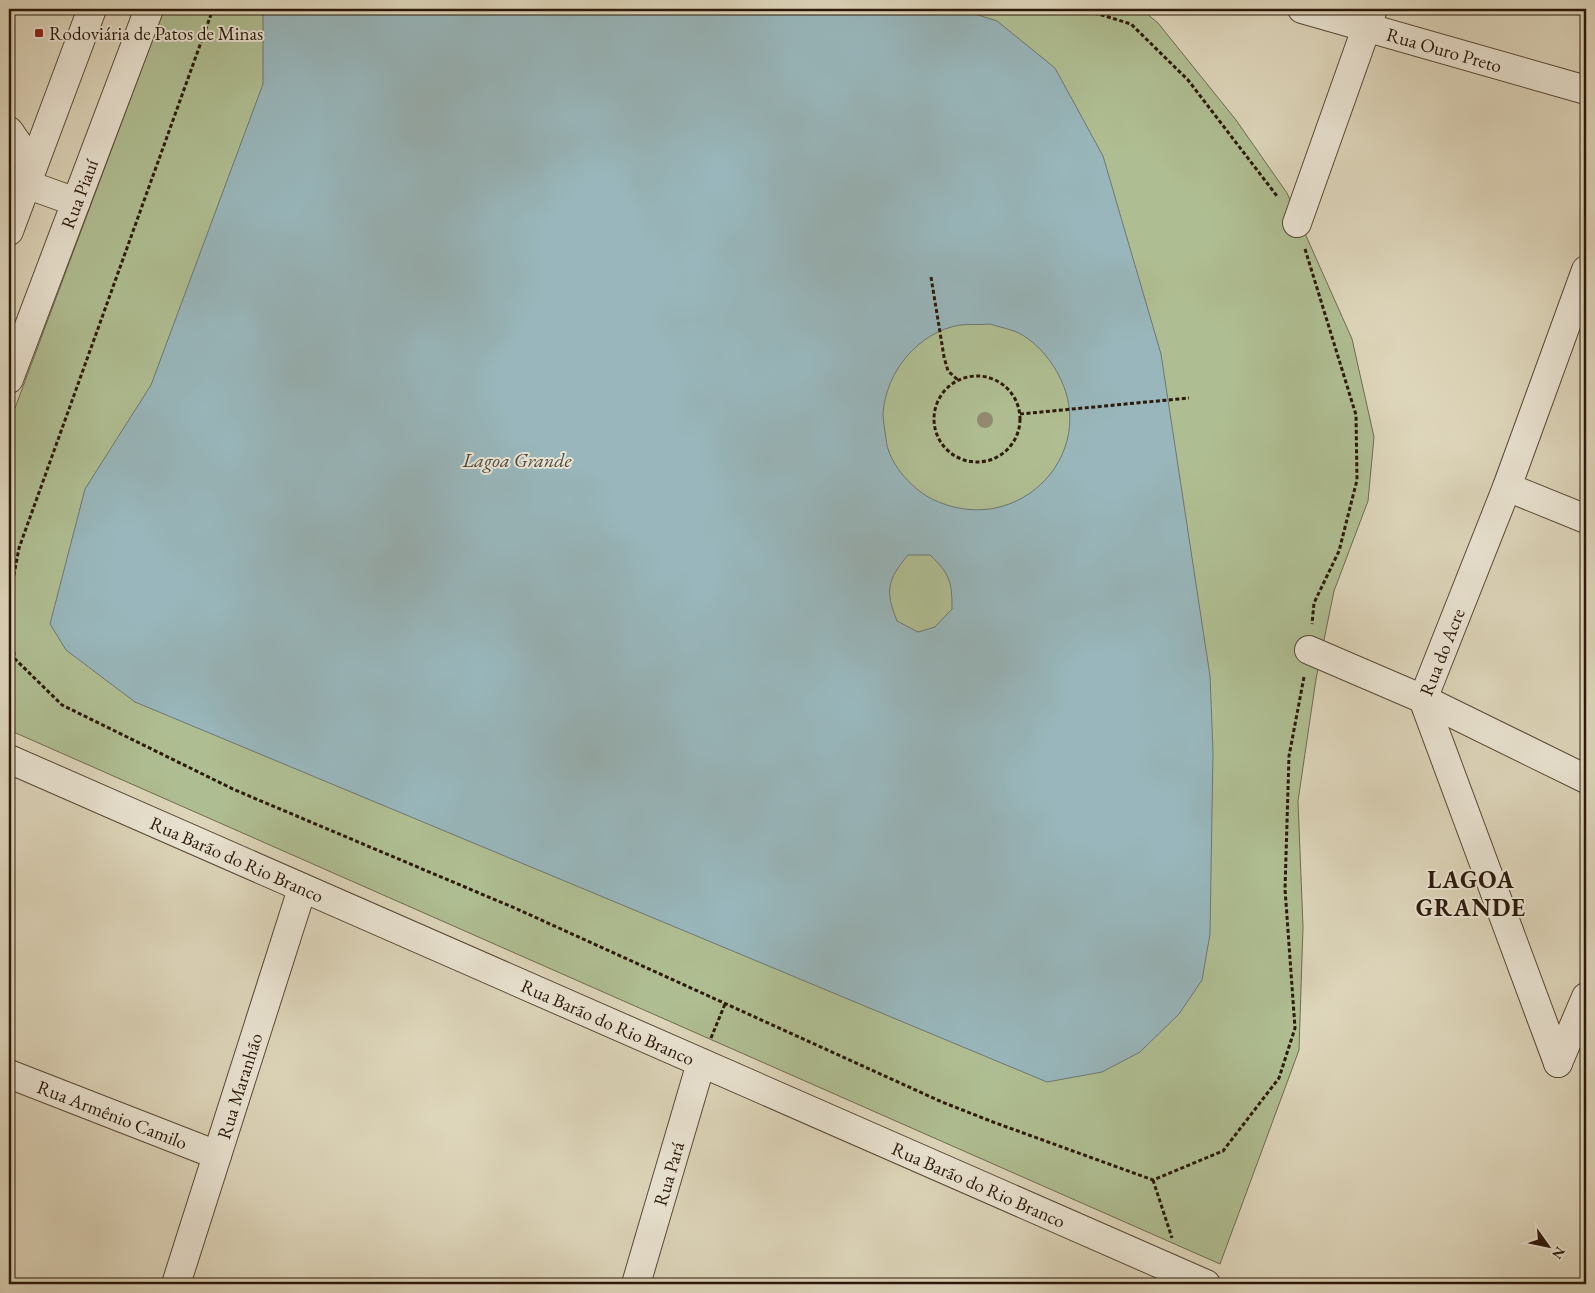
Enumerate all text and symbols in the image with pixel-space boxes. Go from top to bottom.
place label: Rodoviária de Patos de Minas [49,21,263,46]
street label: Rua Ouro Preto [1384,22,1505,78]
marker: Rodoviária de Patos de Minas [33,27,45,39]
street label: Rua Piauí [55,155,104,232]
water label: Lagoa Grande [462,447,572,473]
street label: Rua do Acre [1414,605,1471,699]
street label: Rua Barão do Rio Branco [146,810,328,908]
district label: LAGOA GRANDE [1416,864,1526,923]
street label: Rua Barão do Rio Branco [517,973,698,1071]
street label: Rua Maranhão [211,1030,268,1142]
street label: Rua Armênio Camilo [34,1074,191,1155]
street label: Rua Barão do Rio Branco [888,1136,1069,1234]
street label: Rua Pará [648,1138,690,1209]
north arrow [1522,1220,1572,1270]
text: N [1548,1243,1570,1263]

